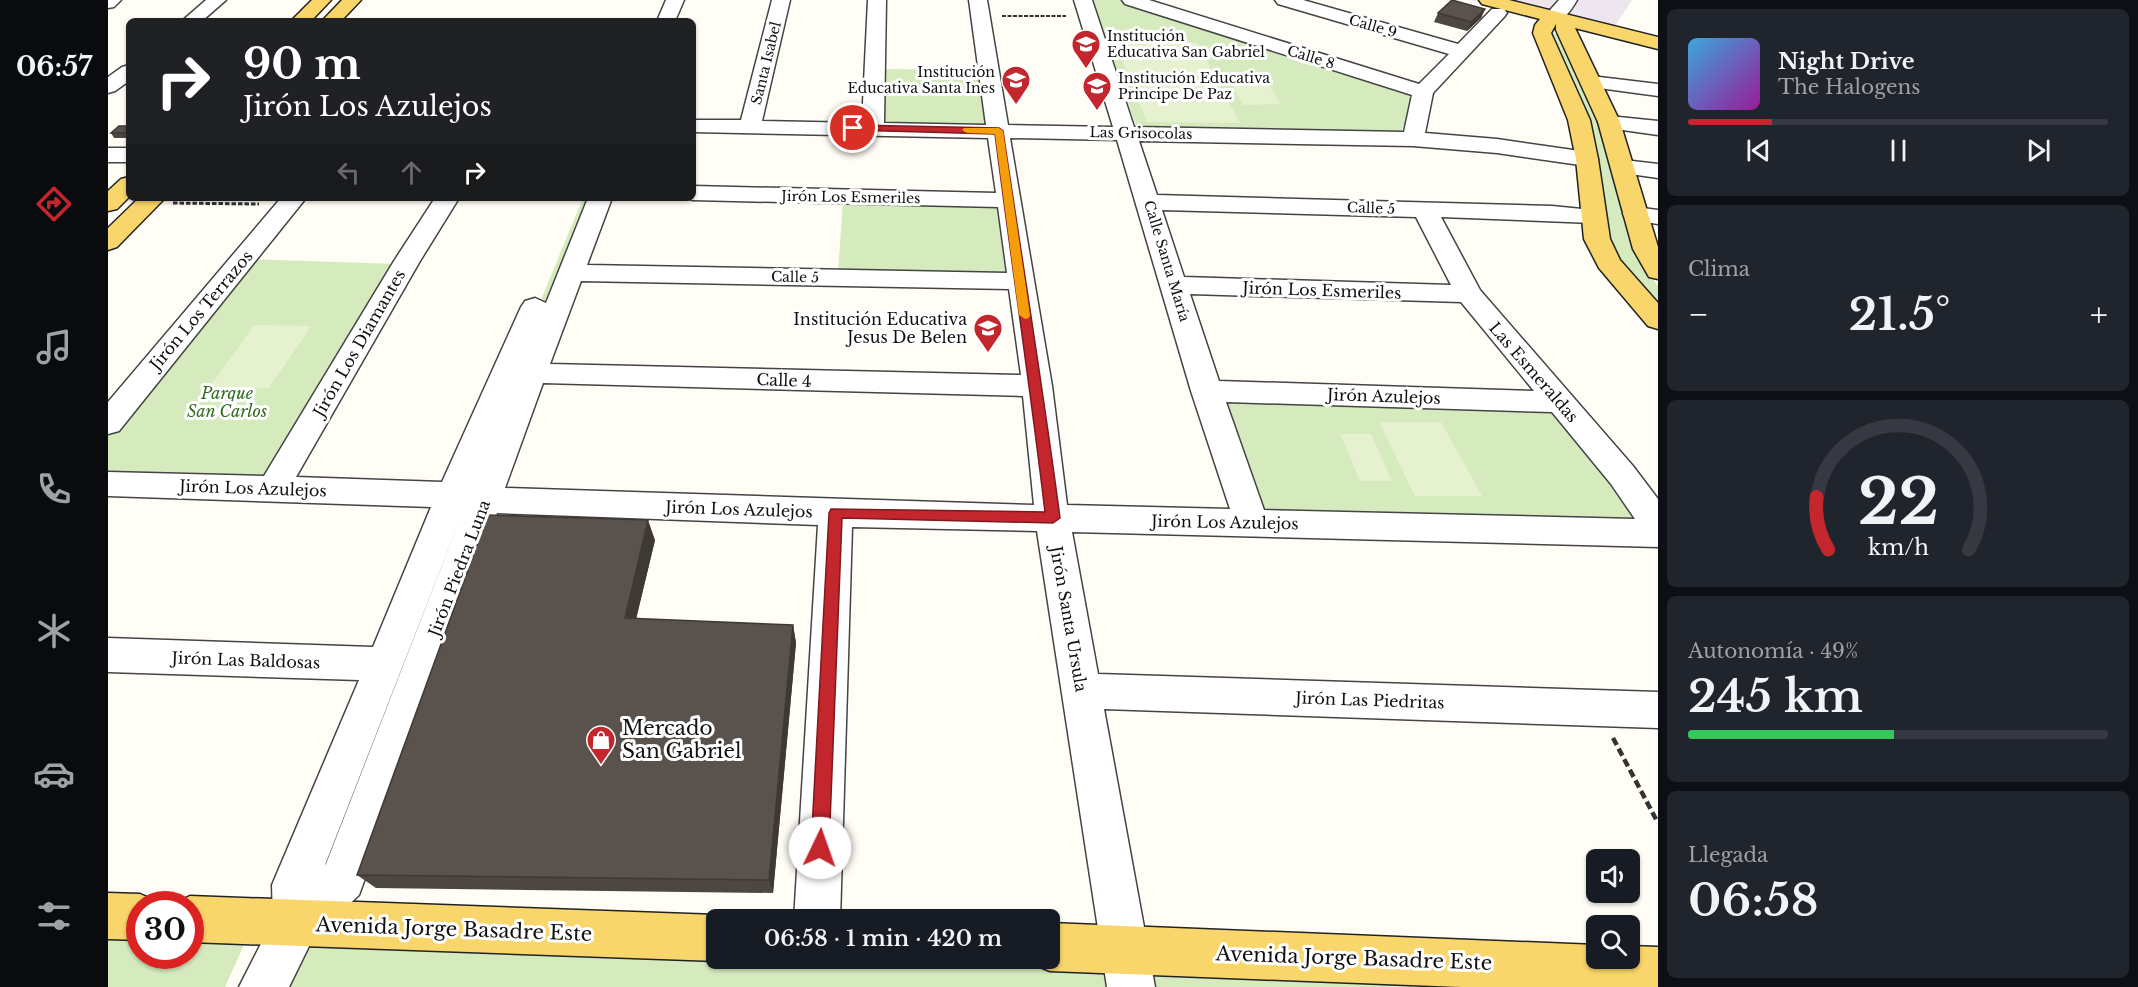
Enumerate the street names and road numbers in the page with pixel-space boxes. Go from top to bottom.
street label: Calle 9 [1347,11,1399,41]
street label: Santa Isabel [747,19,785,106]
street label: Calle 8 [1285,41,1337,73]
street label: Las Grisocolas [1089,123,1193,143]
street label: Jirón Los Esmeriles [779,187,921,207]
street label: Calle Santa María [1140,198,1194,324]
street label: Calle 5 [1347,198,1395,218]
street label: Jirón Los Terrazos [144,246,257,375]
street label: Jirón Los Diamantes [308,266,409,422]
street label: Calle 5 [771,268,819,286]
street label: Jirón Los Esmeriles [1240,277,1402,303]
street label: Las Esmeraldas [1485,318,1583,426]
street label: Calle 4 [756,369,812,391]
street label: Jirón Azulejos [1325,384,1441,408]
street label: Jirón Los Azulejos [177,475,327,501]
street label: Jirón Los Azulejos [663,496,813,522]
street label: Jirón Piedra Luna [423,497,494,641]
street label: Jirón Los Azulejos [1149,511,1299,533]
street label: Jirón Santa Ursula [1046,543,1092,694]
street label: Jirón Las Baldosas [169,647,321,673]
street label: Jirón Las Piedritas [1293,687,1445,713]
street label: Avenida Jorge Basadre Este [314,912,593,946]
street label: Avenida Jorge Basadre Este [1214,941,1493,975]

